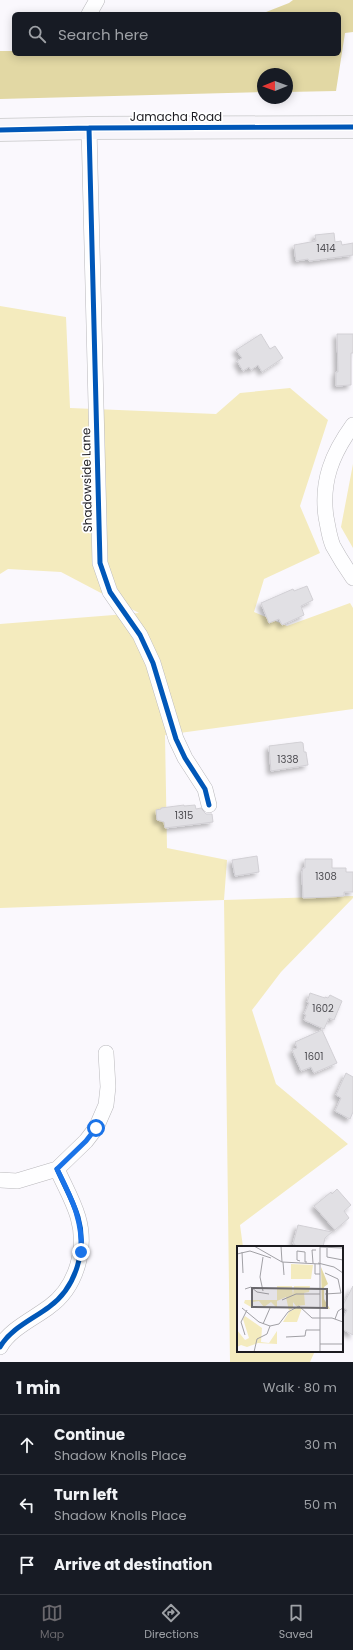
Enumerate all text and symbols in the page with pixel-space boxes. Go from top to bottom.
search box [12,12,341,56]
icon: search [26,23,48,45]
text: Search here [58,24,148,45]
north arrow [257,68,293,104]
street label: Jamacha Road [130,108,222,125]
house number: 1414 [317,241,335,256]
street label: Shadowside Lane [77,427,96,533]
house number: 1338 [277,752,299,767]
house number: 1315 [175,808,193,823]
house number: 1308 [315,869,337,884]
house number: 1602 [312,1001,334,1016]
house number: 1601 [304,1049,324,1064]
route start [87,1119,105,1137]
route end [72,1243,90,1261]
inset map [237,1246,343,1352]
text: 1 min [16,1376,60,1400]
text: Walk · 80 m [263,1378,337,1397]
text: Continue [54,1424,125,1445]
icon: ahead [16,1434,38,1456]
text: 30 m [304,1435,337,1454]
text: Shadow Knolls Place [54,1446,187,1465]
text: Turn left [54,1484,118,1505]
icon: left [16,1494,38,1516]
text: 50 m [304,1495,337,1514]
text: Shadow Knolls Place [54,1506,187,1525]
icon: arrive [16,1554,38,1576]
text: Arrive at destination [54,1554,212,1575]
tab: Map [40,1602,64,1643]
tab: Directions [144,1602,199,1643]
tab: Saved [279,1602,313,1643]

